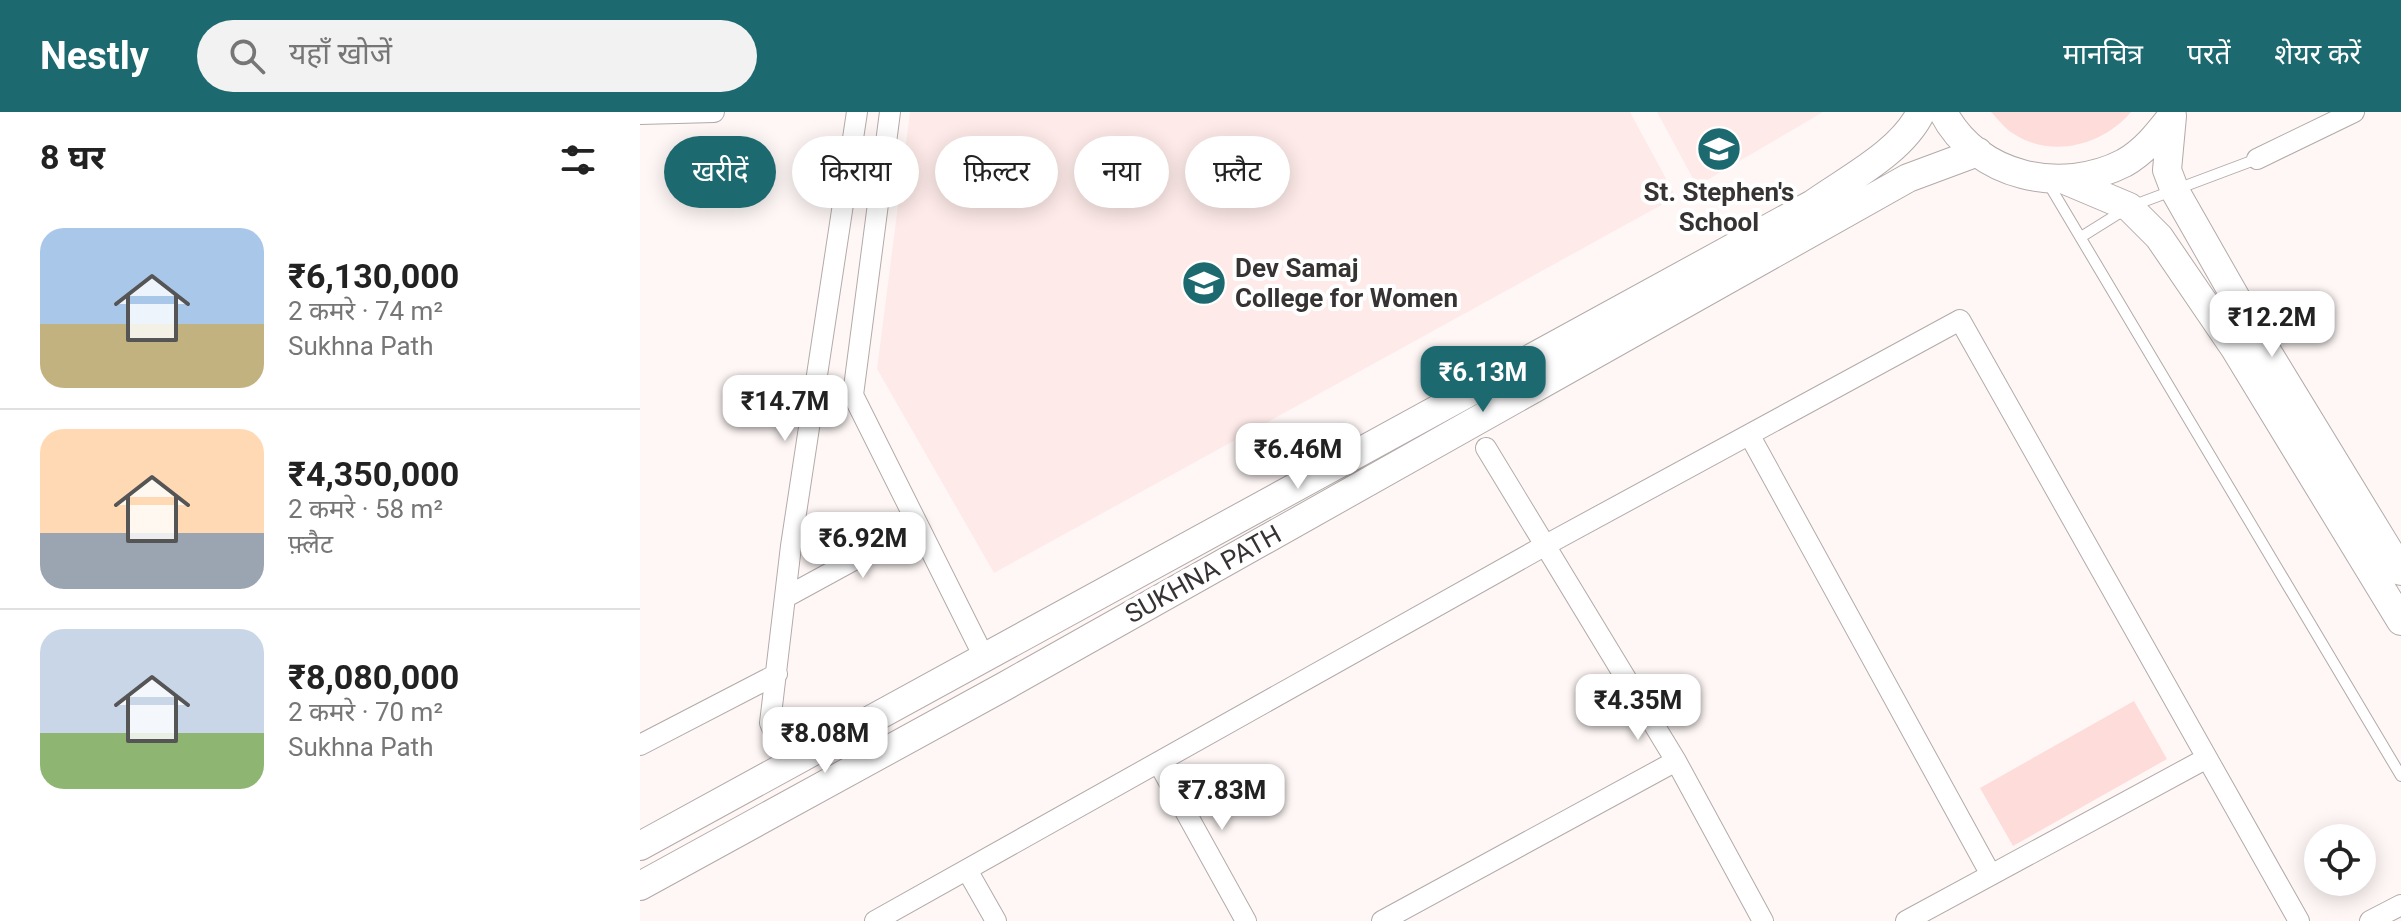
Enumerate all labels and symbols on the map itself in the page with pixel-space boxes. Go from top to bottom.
school or university icon: St. Stephen's School [1695,125,1743,173]
place label: St. Stephen's School [1644,177,1794,237]
place label: Dev Samaj College for Women [1235,253,1458,313]
school or university icon: Dev Samaj College for Women [1180,259,1228,307]
pin: ₹12.2M [2207,291,2337,359]
pin: ₹6.13M [1418,346,1548,414]
pin: ₹14.7M [720,375,850,443]
pin: ₹6.46M [1233,423,1363,491]
pin: ₹6.92M [798,512,928,580]
street label: SUKHNA PATH [1120,519,1286,629]
pin: ₹4.35M [1573,674,1703,742]
pin: ₹8.08M [760,707,890,775]
pin: ₹7.83M [1157,764,1287,832]

